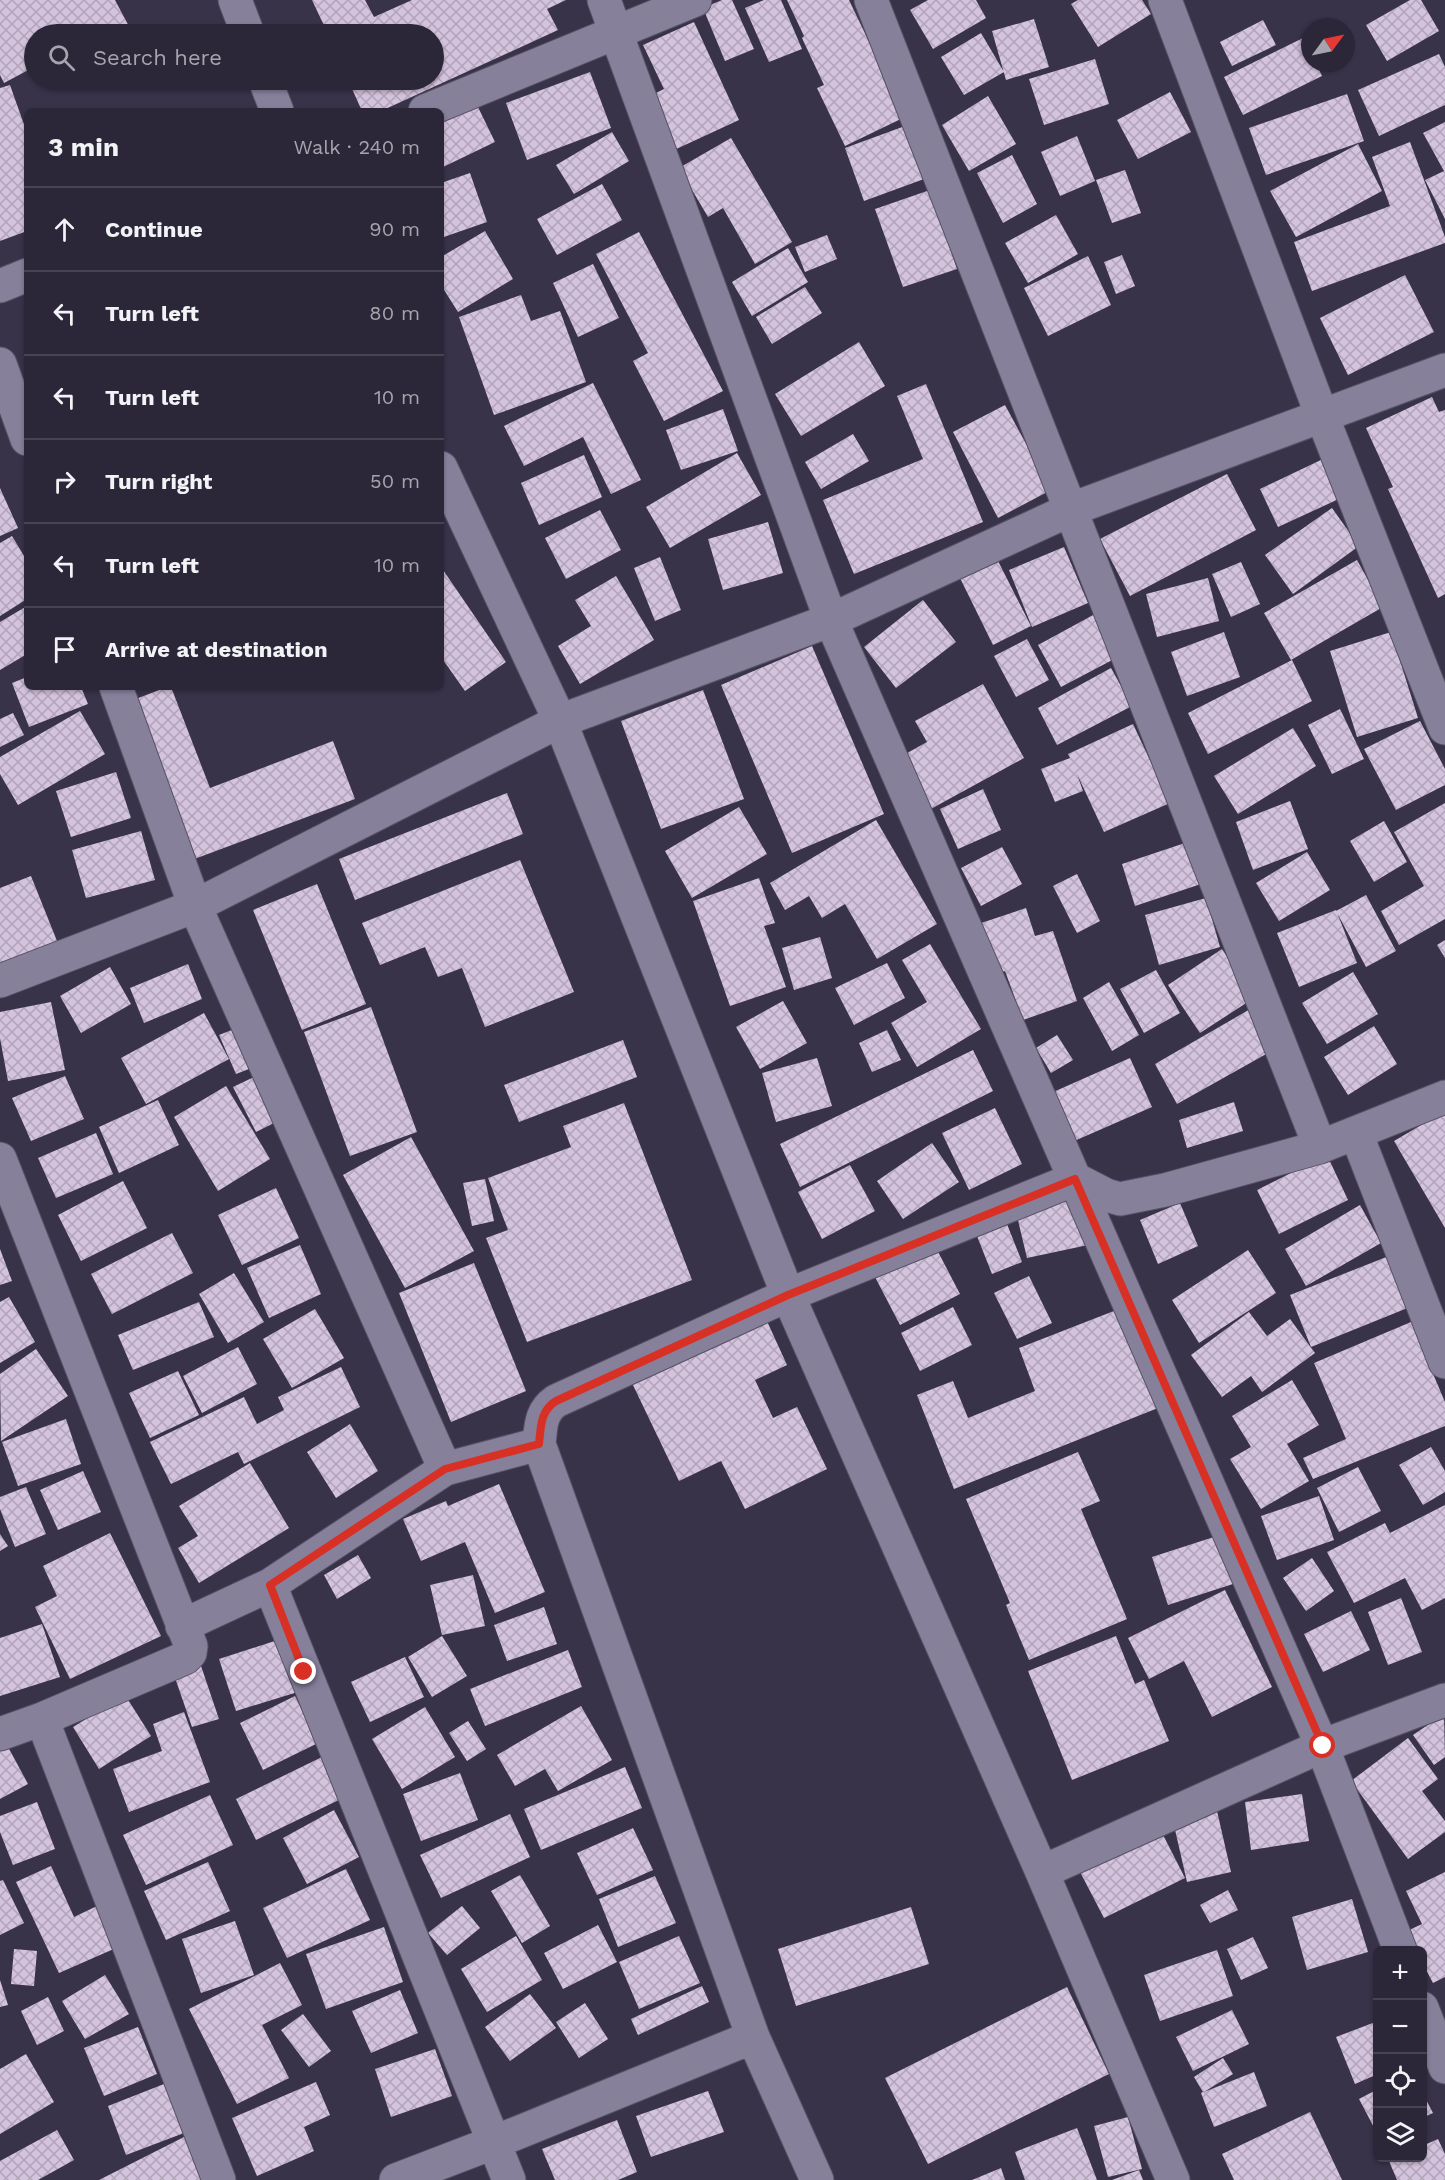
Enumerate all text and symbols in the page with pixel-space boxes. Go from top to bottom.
north arrow [1301,18,1355,72]
search box [24,24,444,90]
icon: search [45,41,78,74]
text: Search here [93,45,222,70]
text: 3 min [48,132,119,162]
text: Walk · 240 m [293,135,420,159]
icon: ahead [48,213,81,246]
text: Continue [105,217,203,242]
text: 90 m [369,217,420,241]
icon: left [48,297,81,330]
text: Turn left [105,301,199,326]
text: 80 m [369,301,420,325]
icon: left [48,381,81,414]
text: Turn left [105,385,199,410]
text: 10 m [374,385,420,409]
icon: right [48,465,81,498]
text: Turn right [105,469,212,494]
text: 50 m [370,469,420,493]
icon: left [48,549,81,582]
text: Turn left [105,553,199,578]
text: 10 m [374,553,420,577]
icon: arrive [48,633,81,666]
text: Arrive at destination [105,637,328,662]
route end [290,1658,316,1684]
route start [1309,1732,1335,1758]
map controls [1373,1946,1427,2162]
button: + [1373,1946,1427,2000]
button: − [1373,2000,1427,2054]
button: locate [1373,2054,1427,2108]
button: layers [1373,2108,1427,2162]

